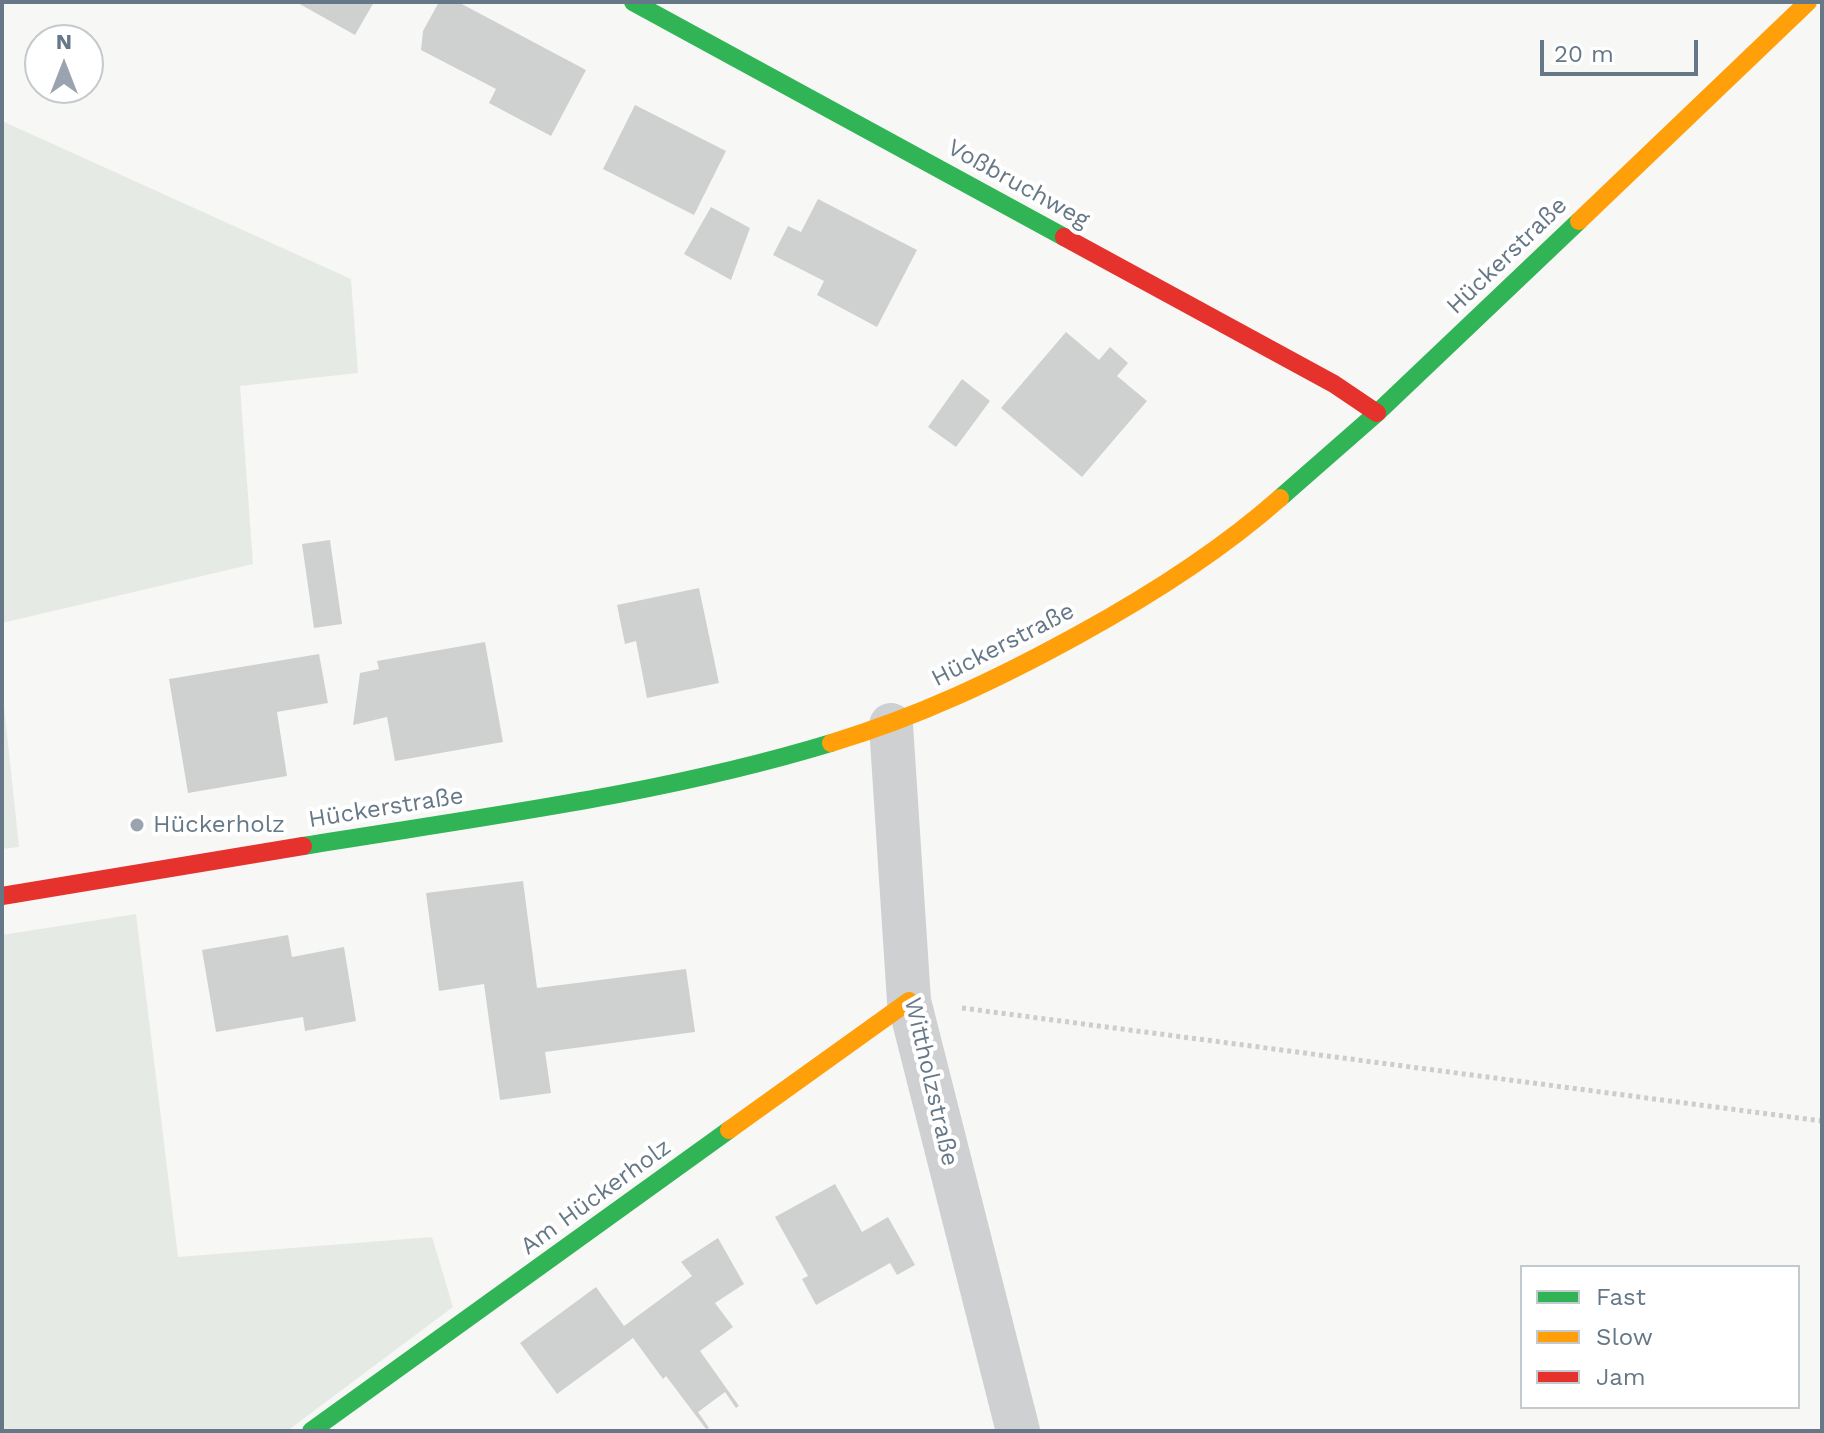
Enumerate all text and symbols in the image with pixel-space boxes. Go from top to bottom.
north arrow [24,24,104,104]
scale bar [1544,24,1702,74]
text: N [56,29,72,54]
text: 20 m [1554,40,1614,68]
street label: Voßbruchweg [942,133,1094,235]
street label: Hückerstraße [1441,191,1573,321]
street label: Hückerstraße [927,597,1079,693]
street label: Hückerstraße [307,782,465,834]
place label: Hückerholz [153,811,285,839]
marker: Hückerholz [128,816,146,834]
street label: Wittholzstraße [898,995,964,1169]
street label: Am Hückerholz [515,1133,677,1261]
legend [1520,1265,1800,1409]
text: Fast [1596,1283,1646,1311]
text: Slow [1596,1323,1653,1351]
text: Jam [1596,1363,1646,1391]

